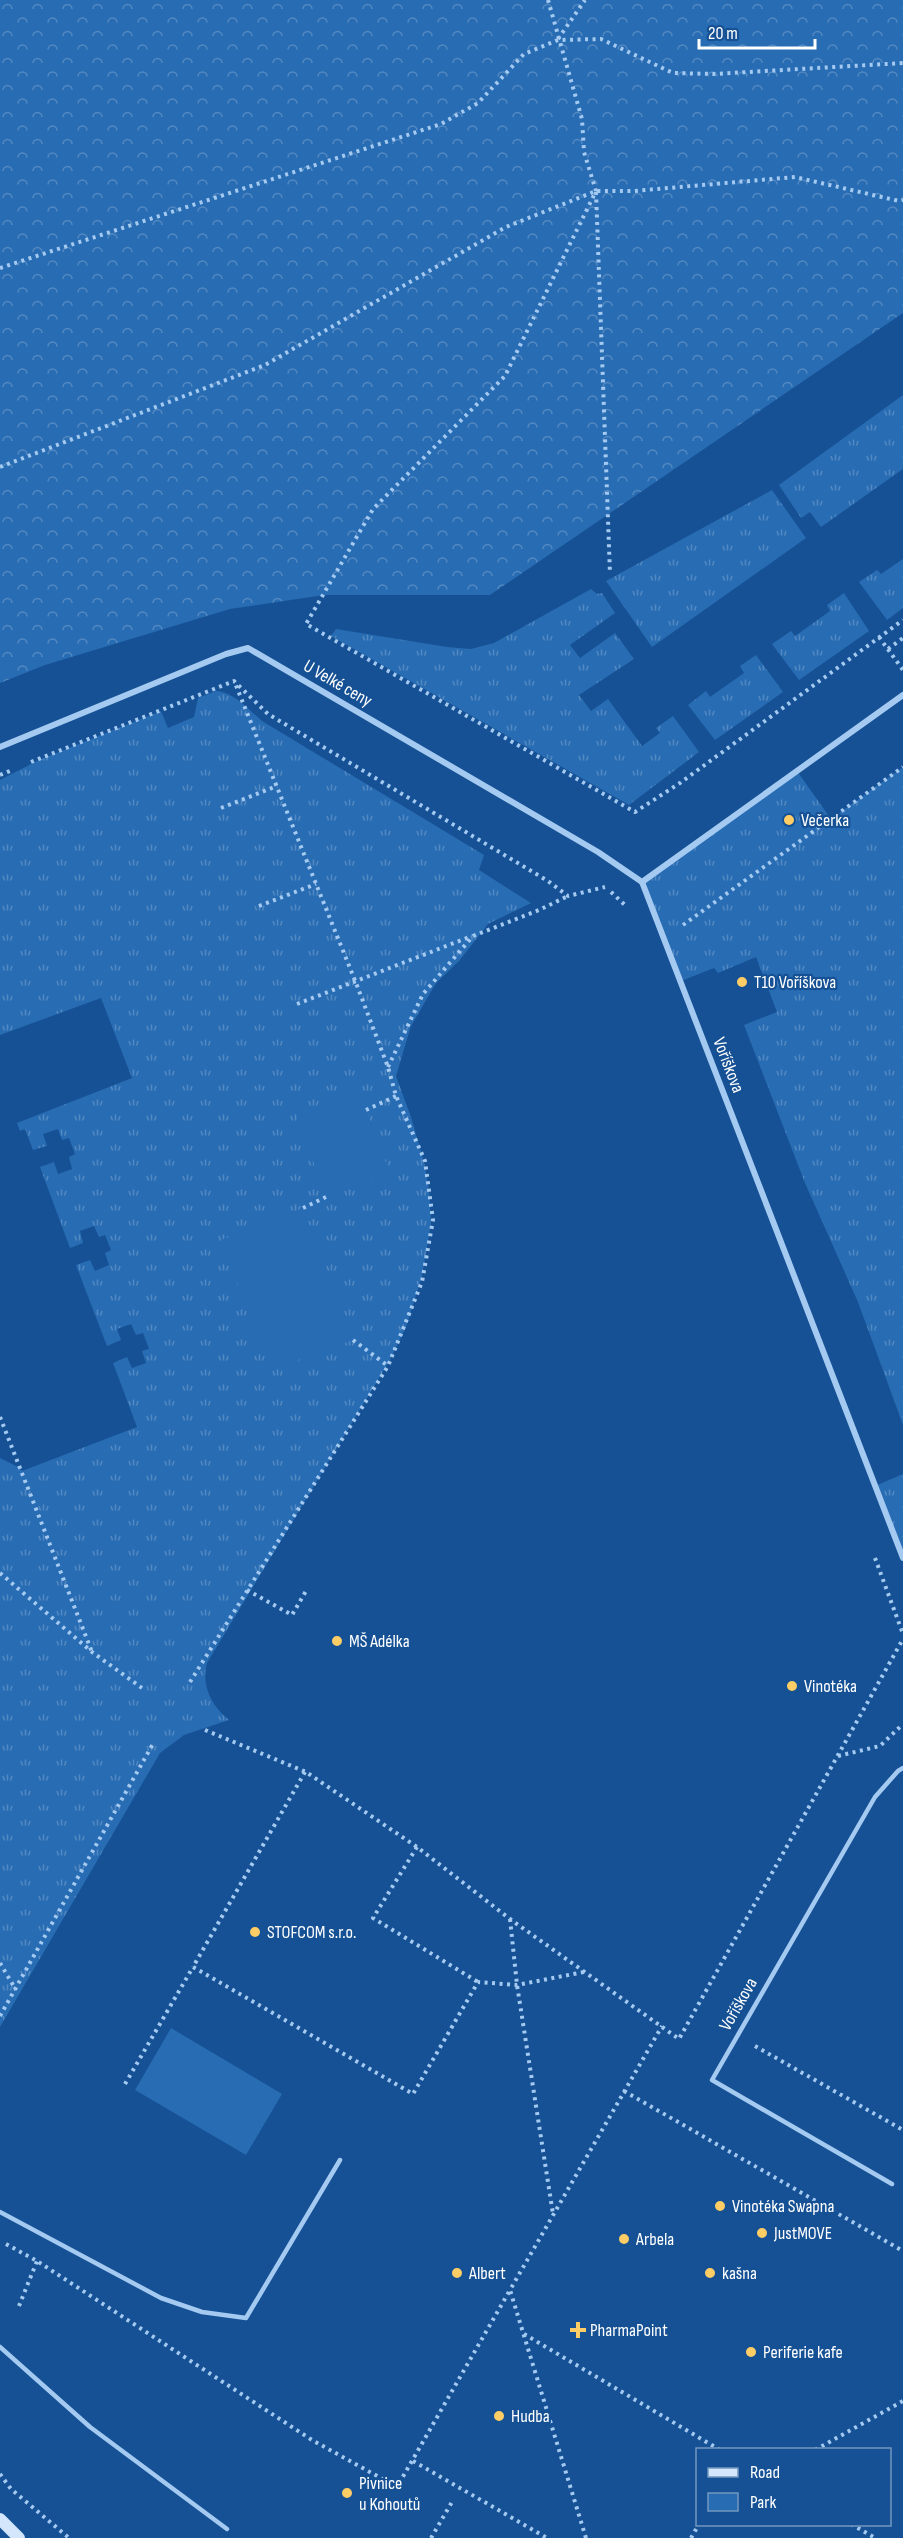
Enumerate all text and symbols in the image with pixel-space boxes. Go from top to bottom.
scale bar [699,12,814,50]
text: 20 m [708,23,738,44]
street label: U Velké ceny [300,655,376,711]
place label: Večerka [801,810,849,831]
marker: Večerka [782,813,796,827]
place label: T10 Voříškova [754,972,836,993]
marker: T10 Voříškova [735,975,749,989]
street label: Voříškova [708,1035,749,1096]
place label: MŠ Adélka [349,1631,410,1652]
marker: MŠ Adélka [330,1634,344,1648]
place label: Vinotéka [804,1676,857,1697]
marker: Vinotéka [785,1679,799,1693]
place label: STOFCOM s.r.o. [267,1922,356,1943]
marker: STOFCOM s.r.o. [248,1925,262,1939]
street label: Voříškova [715,1974,762,2034]
place label: Vinotéka Swapna [732,2196,835,2217]
marker: Vinotéka Swapna [713,2199,727,2213]
place label: JustMOVE [773,2223,832,2244]
marker: JustMOVE [755,2226,769,2240]
place label: Arbela [635,2229,674,2250]
marker: Arbela [617,2232,631,2246]
place label: Albert [468,2263,506,2284]
place label: kašna [722,2263,757,2284]
marker: Albert [450,2266,464,2280]
marker: kašna [703,2266,717,2280]
place label: PharmaPoint [590,2320,668,2341]
marker: PharmaPoint [571,2323,585,2337]
place label: Periferie kafe [763,2342,843,2363]
marker: Periferie kafe [744,2345,758,2359]
place label: Hudba [511,2406,550,2427]
marker: Hudba [492,2409,506,2423]
legend [696,2448,891,2526]
text: Road [750,2462,780,2483]
place label: Pivnice u Kohoutů [359,2473,420,2515]
marker: Pivnice u Kohoutů [340,2486,354,2500]
text: Park [750,2492,776,2513]

